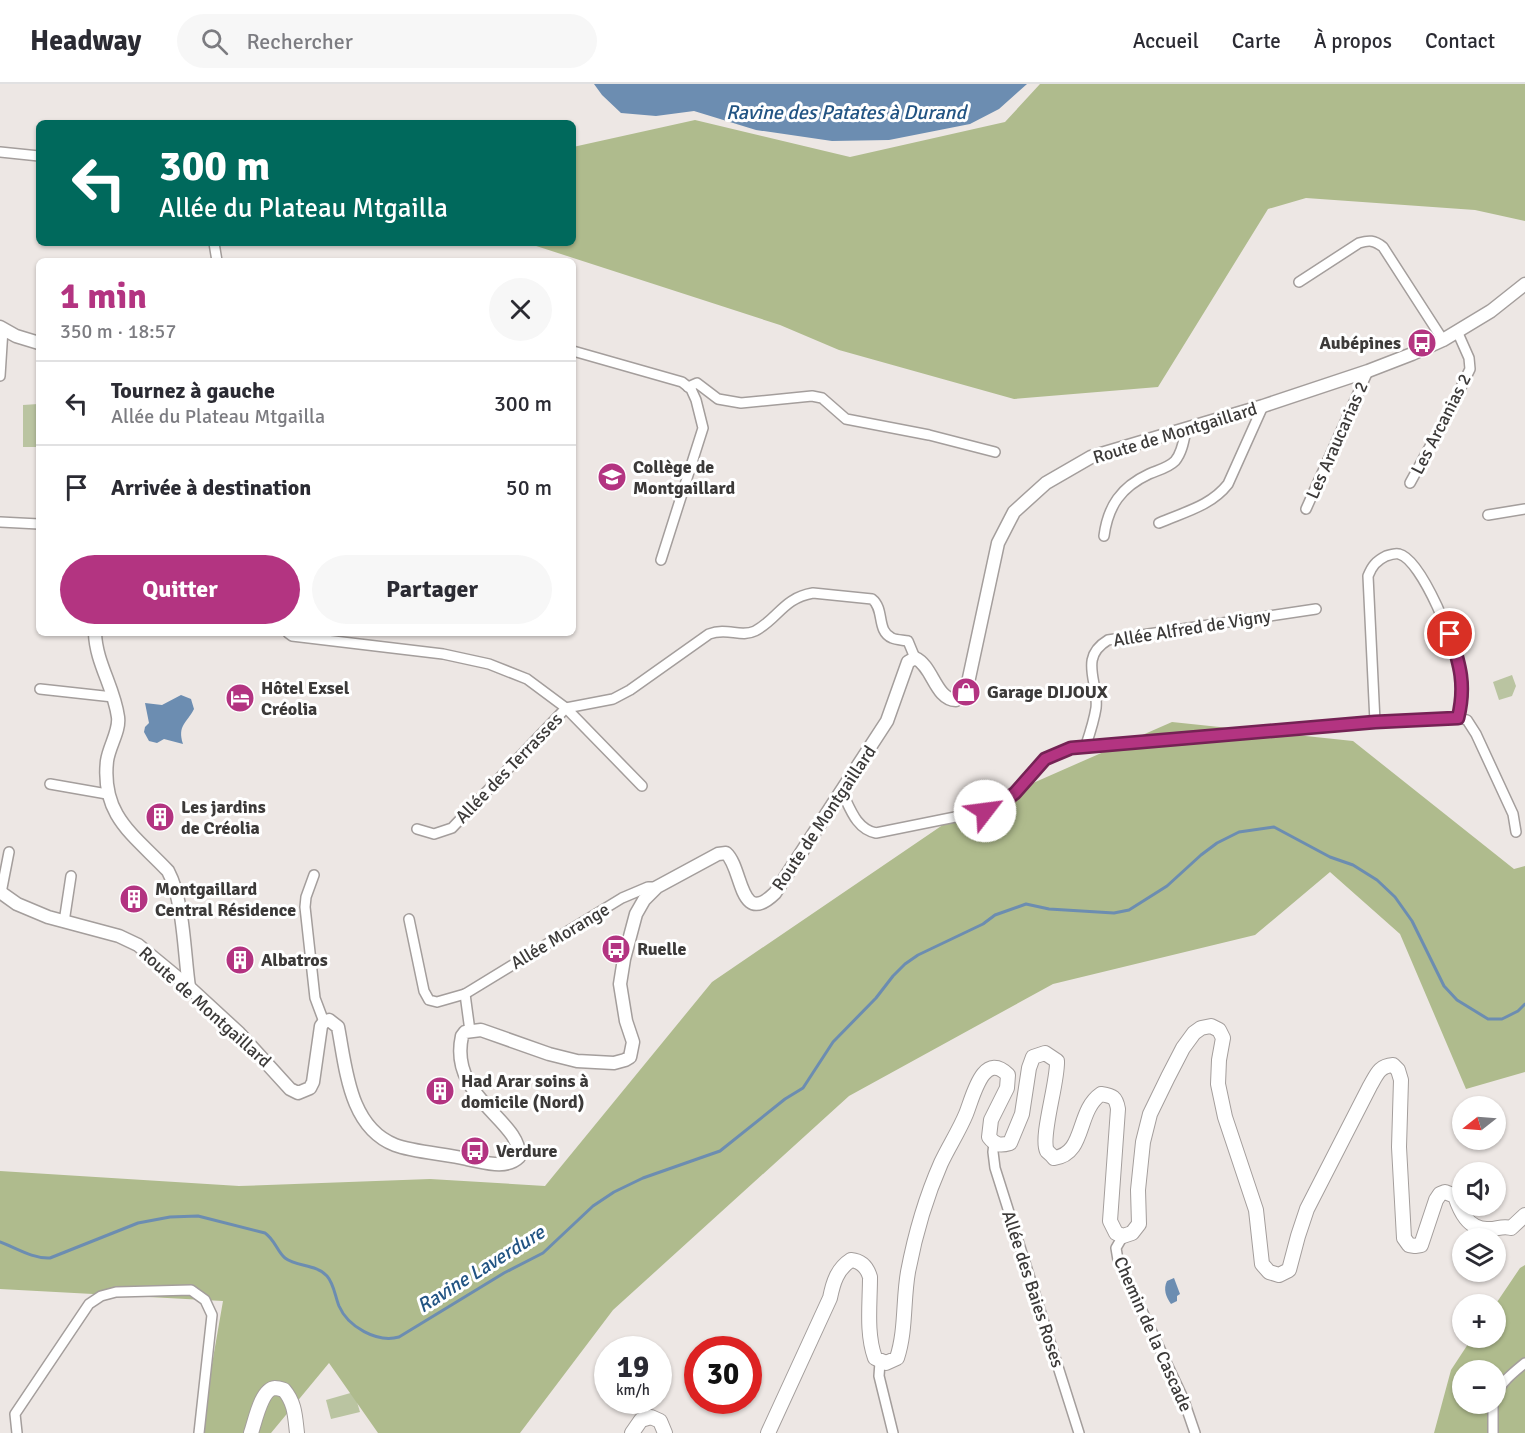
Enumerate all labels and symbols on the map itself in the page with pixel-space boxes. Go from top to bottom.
water label: Ravine des Patates à Durand [726,100,968,125]
bus stop icon: Aubépines [1406,327,1438,359]
place label: Aubépines [1320,332,1401,354]
street label: Les Arcanias 2 [1406,370,1476,478]
street label: Les Araucarias 2 [1301,378,1373,502]
street label: Route de Montgaillard [1090,398,1260,468]
place label: Collège de Montgaillard [633,456,736,499]
school or university icon: Collège de Montgaillard [596,461,628,493]
street label: Allée Alfred de Vigny [1112,605,1273,651]
pin [1424,608,1475,659]
shop icon: Garage DIJOUX [950,676,982,708]
place label: Hôtel Exsel Créolia [261,677,350,720]
place label: Garage DIJOUX [987,681,1108,703]
hotel icon: Hôtel Exsel Créolia [224,682,256,714]
street label: Allée des Terrasses [451,708,567,828]
street label: Route de Montgaillard [767,741,881,895]
position arrow [953,779,1017,843]
place label: Les jardins de Créolia [181,796,266,839]
building icon: Les jardins de Créolia [144,801,176,833]
place label: Montgaillard Central Résidence [155,878,296,921]
building icon: Montgaillard Central Résidence [118,883,150,915]
street label: Allée Morange [507,898,613,974]
bus stop icon: Ruelle [600,933,632,965]
place label: Ruelle [637,938,686,960]
street label: Route de Montgaillard [134,942,276,1072]
building icon: Albatros [224,944,256,976]
place label: Albatros [261,949,328,971]
place label: Had Arar soins à domicile (Nord) [461,1070,589,1113]
building icon: Had Arar soins à domicile (Nord) [424,1075,456,1107]
north arrow [1452,1096,1506,1150]
bus stop icon: Verdure [459,1135,491,1167]
place label: Verdure [496,1140,557,1162]
street label: Allée des Baies Roses [997,1208,1069,1370]
water label: Ravine Laverdure [413,1219,550,1318]
street label: Chemin de la Cascade [1109,1253,1197,1415]
speed limit sign: 30 [684,1336,762,1414]

